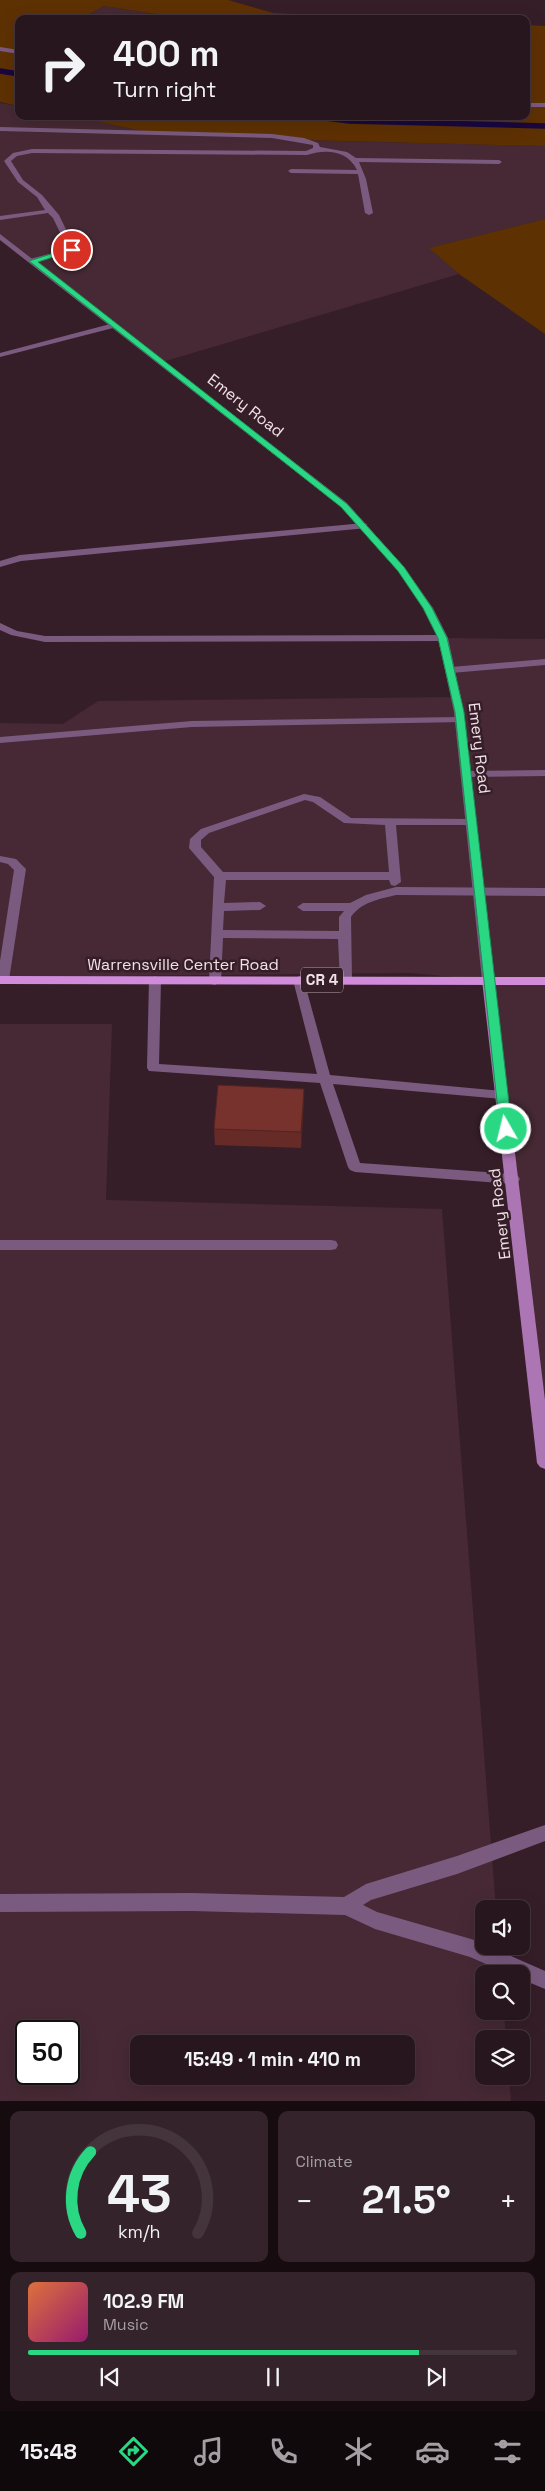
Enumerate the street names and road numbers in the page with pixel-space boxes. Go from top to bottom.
street label: Emery Road [203,369,288,442]
street label: Emery Road [464,701,495,795]
street label: Warrensville Center Road [87,954,279,975]
road number: CR 4 [301,968,343,992]
street label: Emery Road [484,1167,515,1261]

